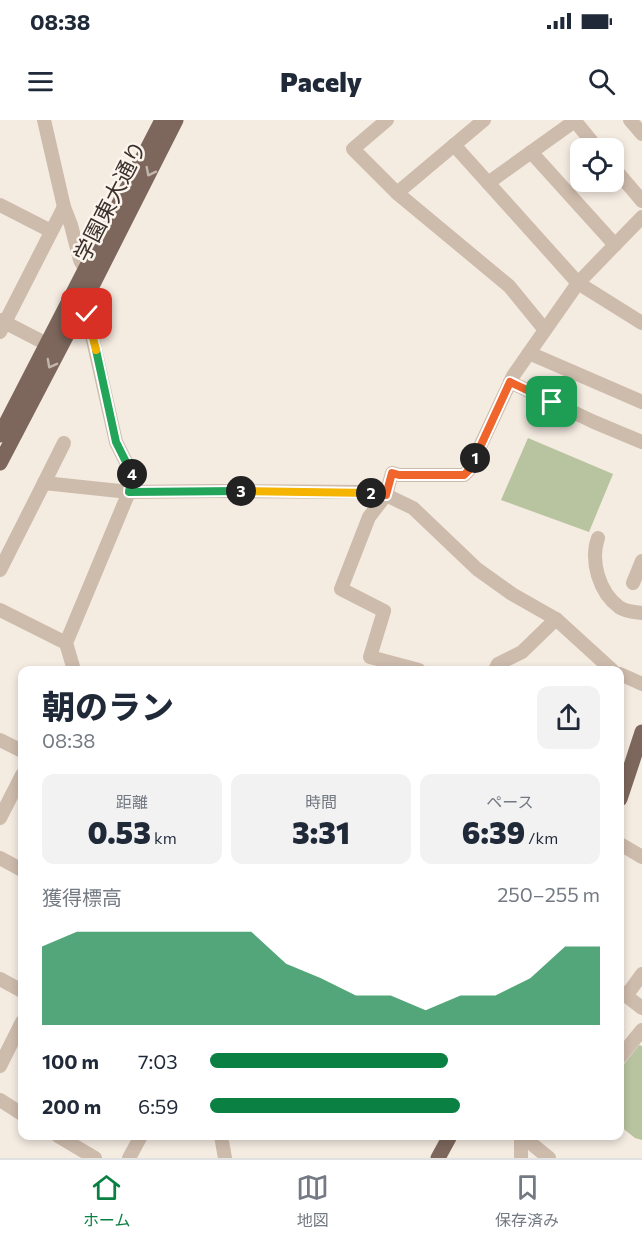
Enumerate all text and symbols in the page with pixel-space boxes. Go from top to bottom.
text: 08:38 [30,8,90,35]
icon: menu [24,65,57,98]
text: Pacely [280,65,362,98]
icon: search [585,65,618,98]
street label: 学園東大通り [68,136,152,266]
map controls [570,138,624,192]
button: locate [570,138,624,192]
one-way arrow [145,166,157,177]
pin [61,288,112,339]
icon: check [70,297,103,330]
one-way arrow [47,358,58,369]
pin [526,376,577,427]
icon: arrive [535,385,568,418]
pin: 1 [460,443,490,473]
text: 1 [471,448,479,467]
pin: 4 [117,459,147,489]
text: 4 [127,464,137,483]
pin: 3 [226,476,256,506]
pin: 2 [356,478,386,508]
text: 3 [236,481,246,500]
text: 2 [366,483,376,502]
text: 朝のラン [42,685,174,726]
button: share [537,686,600,749]
text: 08:38 [42,728,95,752]
text: 距離 [116,792,148,811]
text: 時間 [305,792,337,811]
text: ペース [486,792,534,811]
text: 0.53 [87,813,151,850]
text: 3:31 [292,813,350,850]
text: 6:39 [462,813,525,850]
text: km [151,828,177,847]
text: /km [525,828,558,847]
text: 250–255 m [497,882,600,906]
text: 獲得標高 [42,885,122,909]
text: 100 m [42,1049,99,1073]
text: 7:03 [138,1049,178,1073]
text: 200 m [42,1094,101,1118]
text: 6:59 [138,1094,179,1118]
tab: ホーム [83,1171,130,1231]
tab: 地図 [296,1171,329,1231]
tab: 保存済み [495,1171,559,1231]

